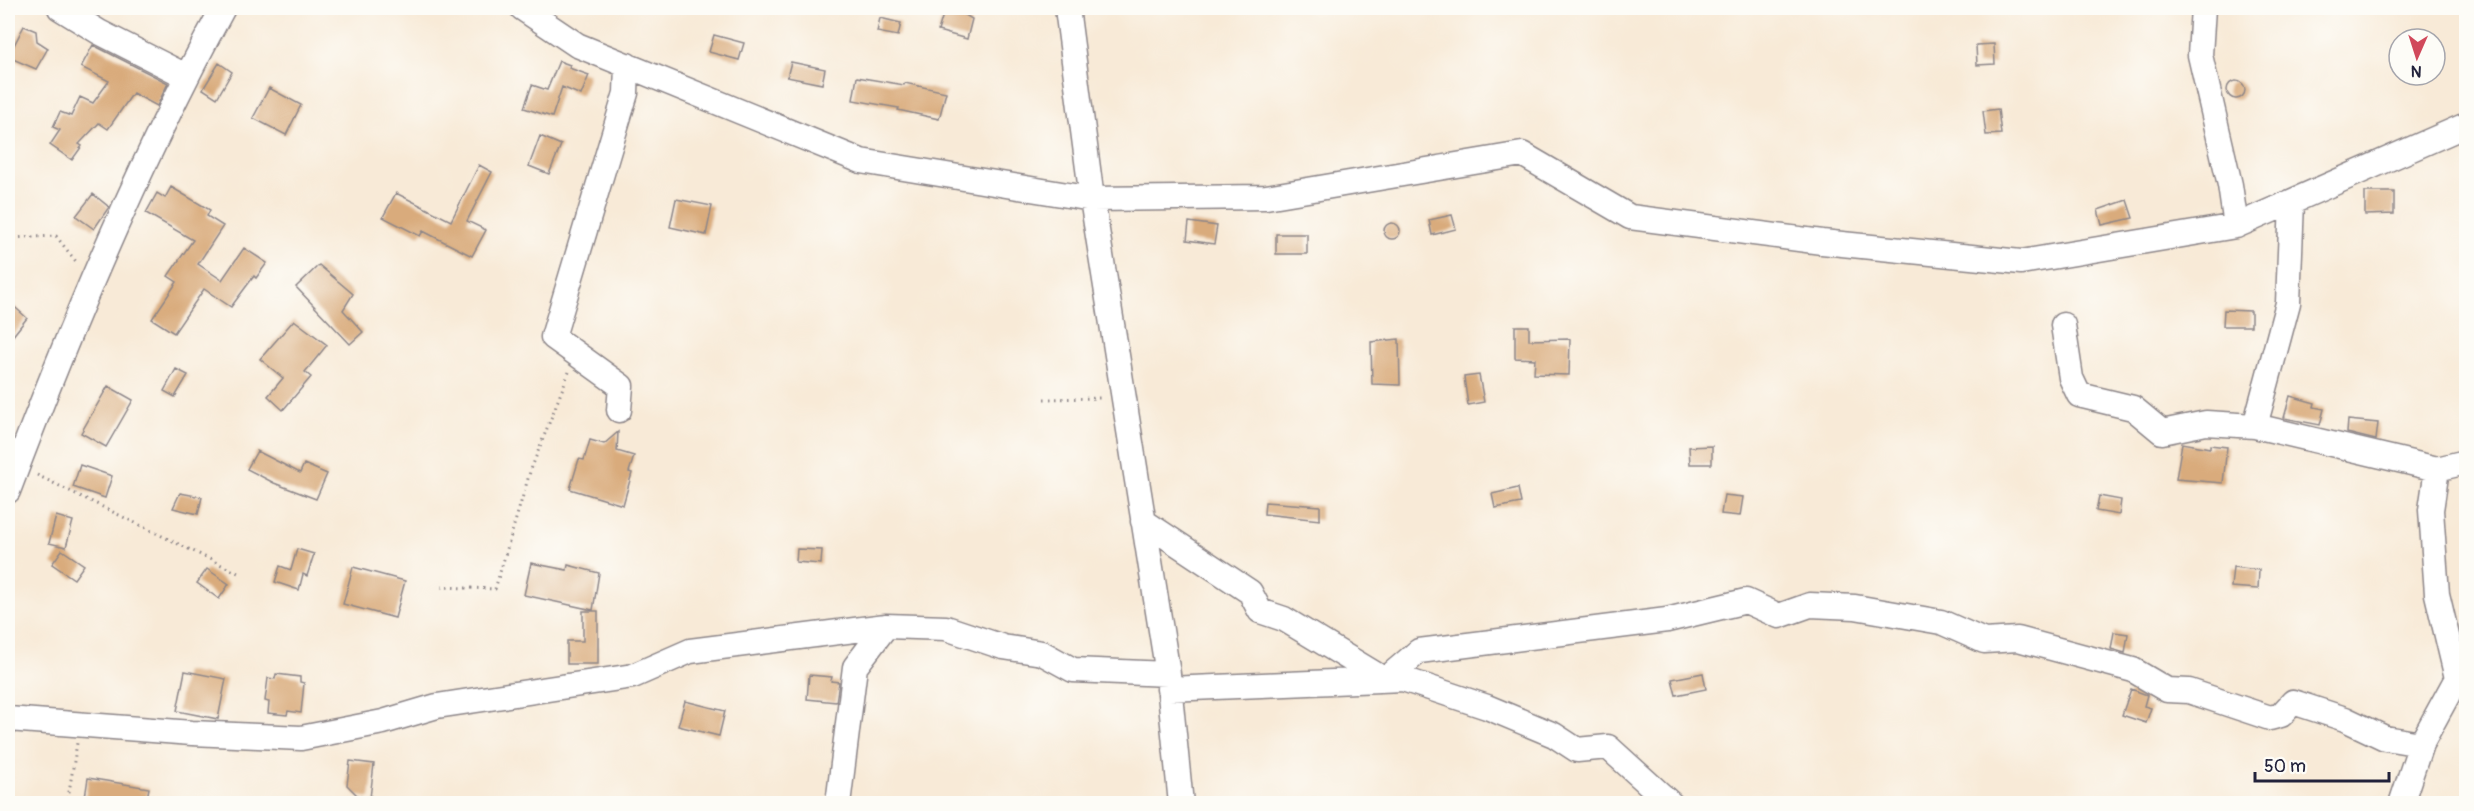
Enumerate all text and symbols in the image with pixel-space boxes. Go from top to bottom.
north arrow [2387,27,2447,87]
text: N [2410,61,2422,81]
scale bar [2255,745,2388,783]
text: 50 m [2264,755,2306,778]

